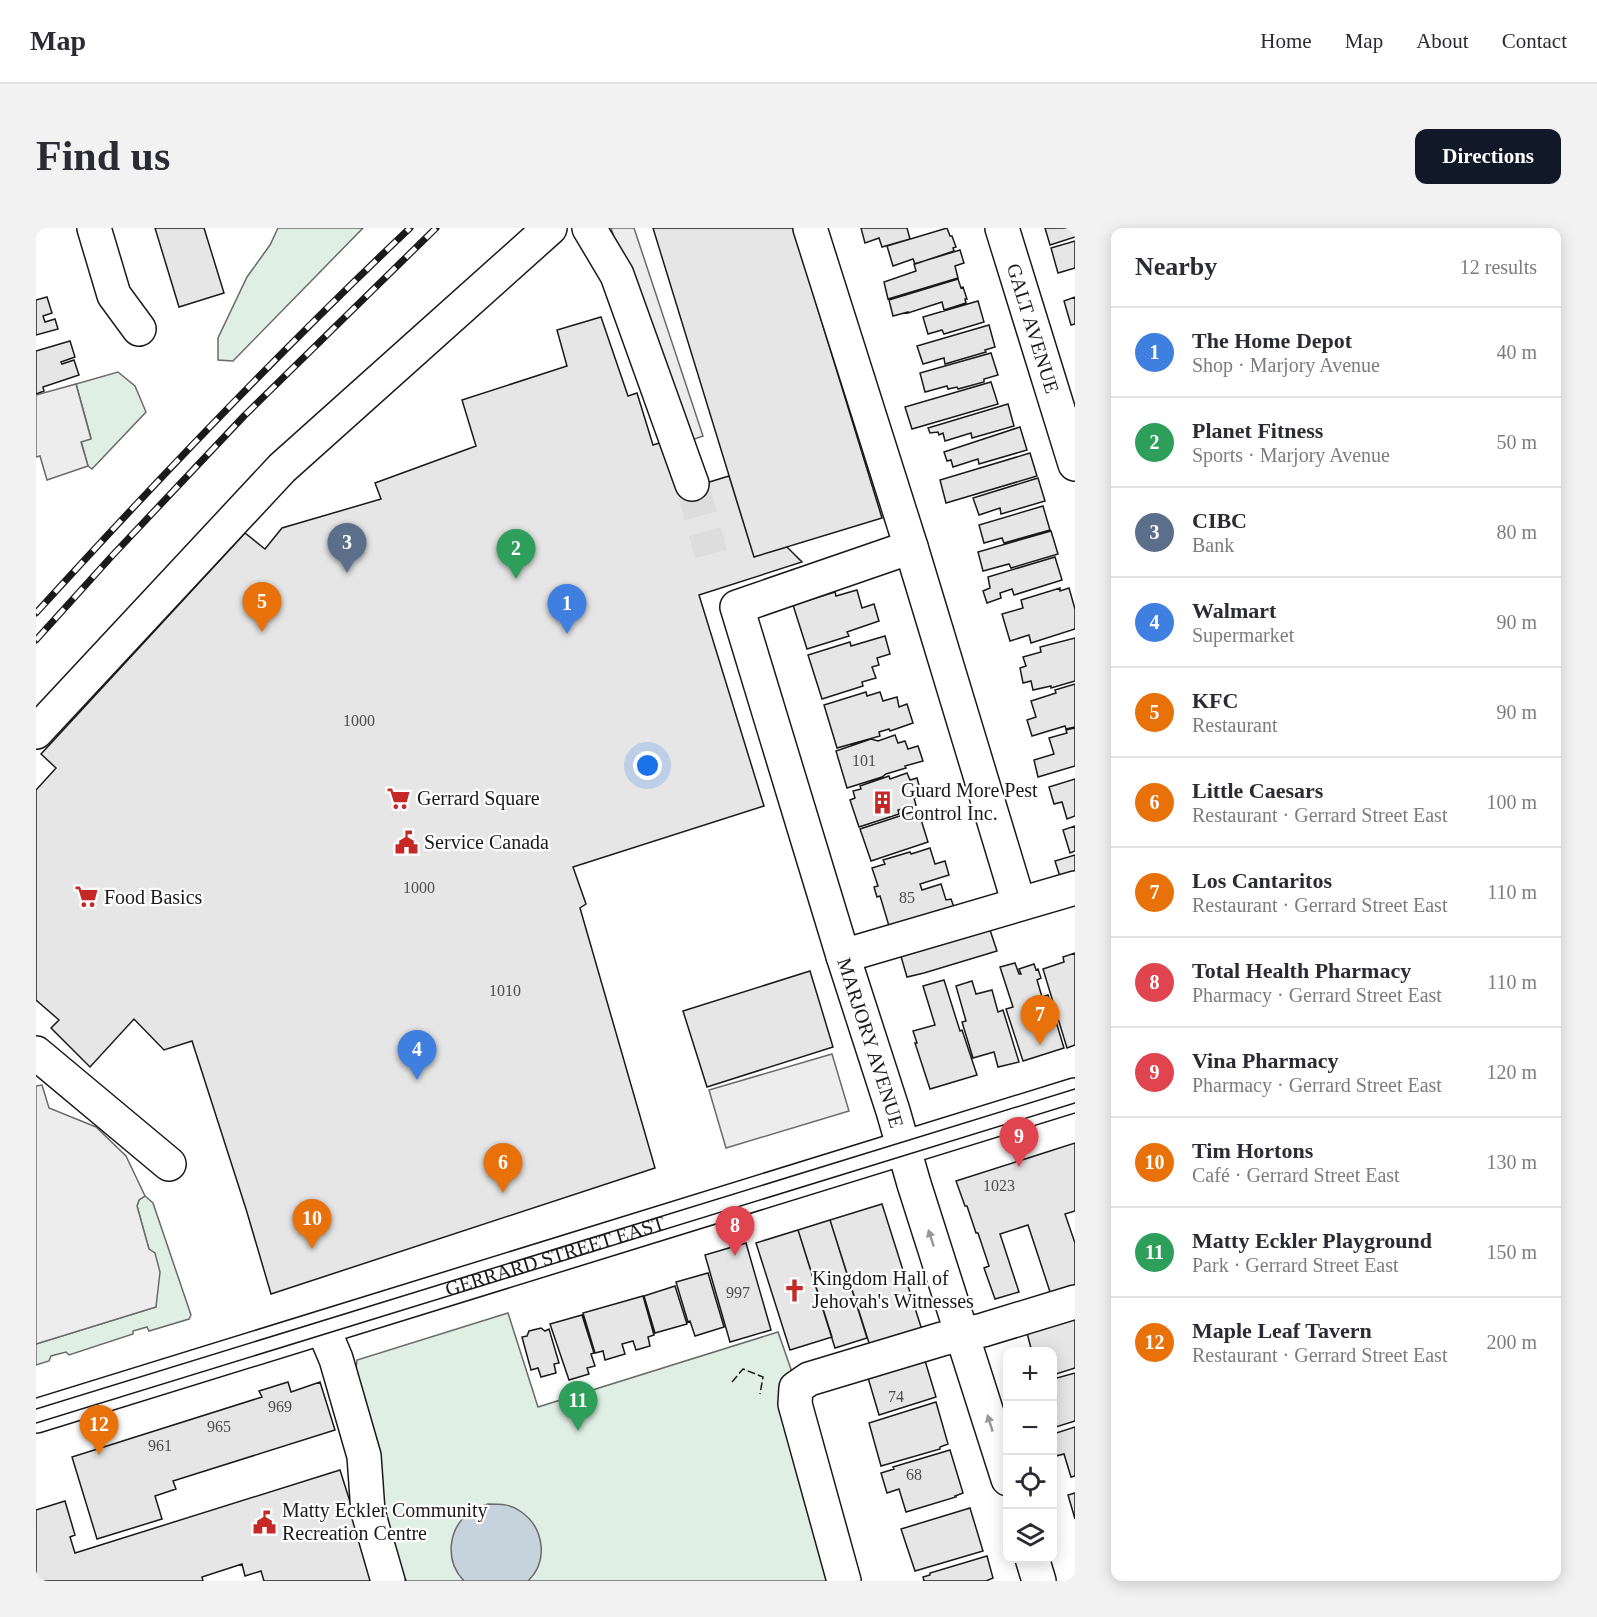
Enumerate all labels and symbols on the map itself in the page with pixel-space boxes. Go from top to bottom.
street label: GALT AVENUE [1003,261,1063,396]
pin: 3 [328,524,366,573]
pin: 2 [496,530,536,579]
pin: 5 [242,582,282,632]
pin: 1 [548,584,586,634]
house number: 1000 [343,712,375,729]
your location [633,751,662,780]
house number: 101 [852,752,876,769]
place label: Guard More Pest Control Inc. [901,779,1038,824]
supermarket icon: Gerrard Square [386,785,412,811]
place label: Gerrard Square [417,787,540,810]
building icon: Guard More Pest Control Inc. [870,789,896,815]
public building icon: Service Canada [393,829,419,855]
place label: Service Canada [424,831,549,853]
house number: 1000 [403,879,435,896]
supermarket icon: Food Basics [73,884,99,910]
place label: Food Basics [104,886,203,908]
house number: 85 [899,889,915,906]
street label: MARJORY AVENUE [833,955,908,1130]
house number: 1010 [489,982,521,999]
pin: 7 [1020,996,1060,1045]
pin: 4 [398,1030,436,1080]
pin: 9 [1000,1118,1038,1167]
pin: 6 [484,1144,522,1193]
house number: 1023 [983,1177,1015,1194]
pin: 10 [292,1200,332,1249]
pin: 8 [716,1206,754,1256]
street label: GERRARD STREET EAST [442,1211,667,1300]
one-way arrow [926,1229,936,1247]
place label: Kingdom Hall of Jehovah's Witnesses [812,1267,974,1312]
church icon: Kingdom Hall of Jehovah's Witnesses [781,1277,807,1303]
house number: 997 [726,1284,750,1301]
pin: 11 [558,1382,598,1431]
house number: 74 [888,1388,904,1405]
house number: 969 [268,1398,292,1415]
pin: 12 [80,1406,118,1455]
one-way arrow [985,1414,994,1432]
house number: 965 [207,1418,231,1435]
house number: 961 [148,1437,172,1454]
house number: 68 [906,1466,922,1483]
place label: Matty Eckler Community Recreation Centre [282,1499,488,1544]
public building icon: Matty Eckler Community Recreation Centre [251,1509,277,1535]

